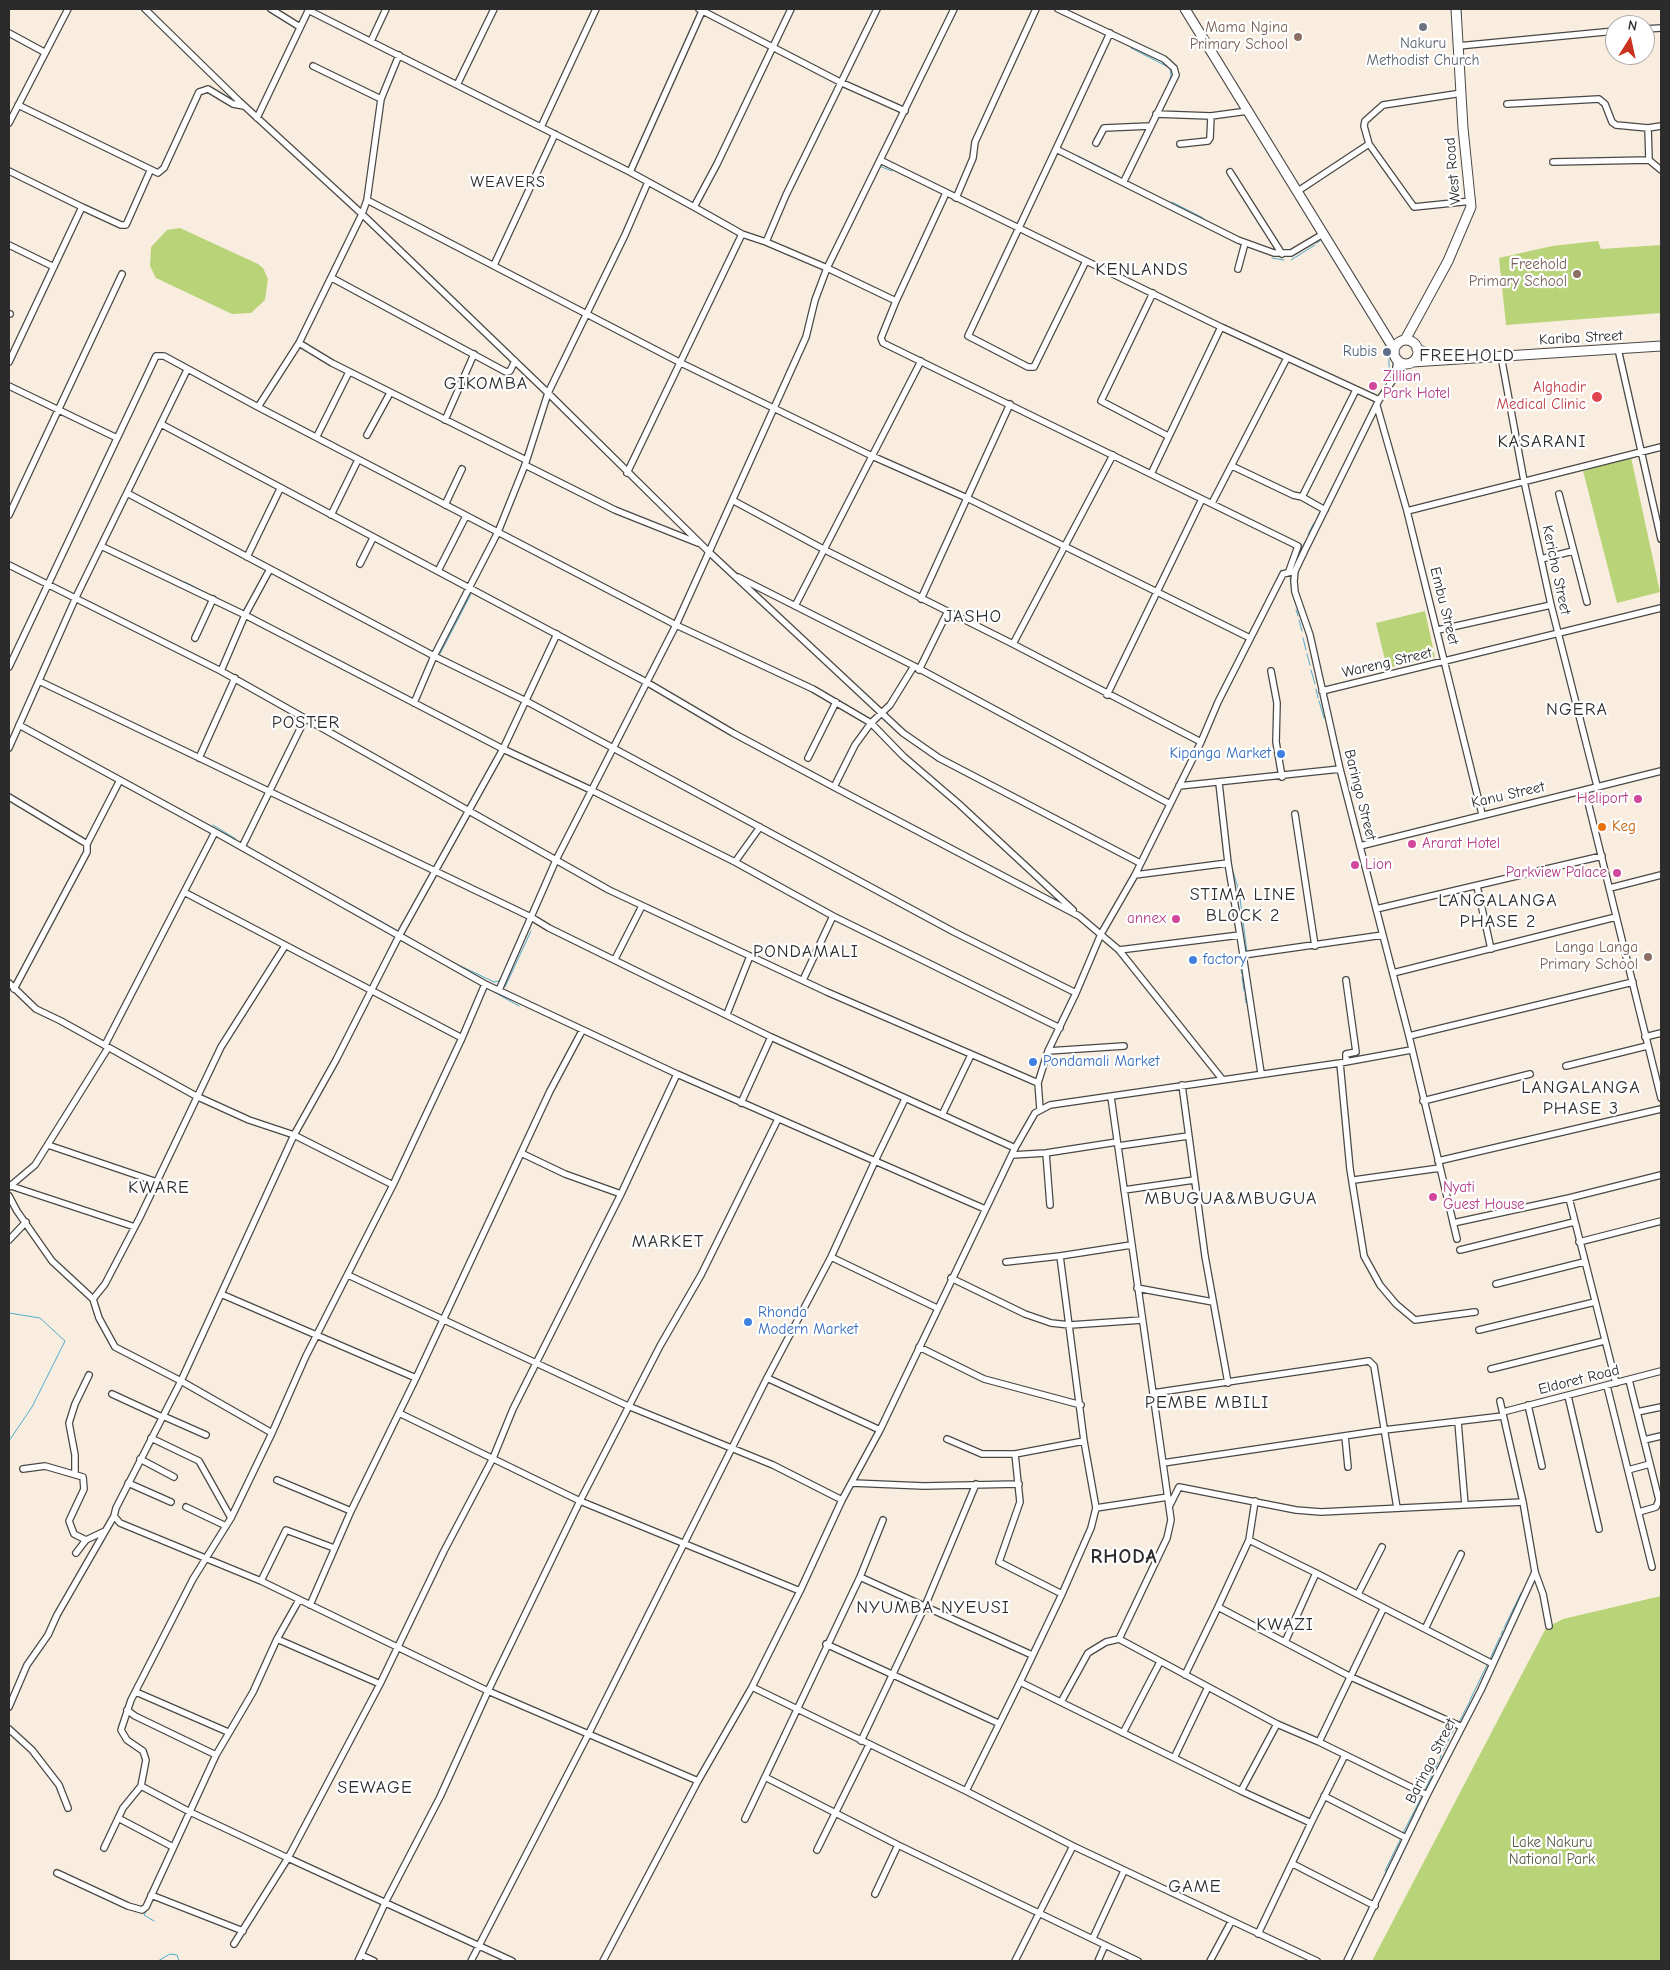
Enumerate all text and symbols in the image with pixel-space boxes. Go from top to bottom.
north arrow [1605,15,1655,65]
text: N [1627,17,1638,35]
place label: Mama Ngina Primary School [1190,19,1288,54]
marker: Nakuru Methodist Church [1417,21,1429,33]
marker: Mama Ngina Primary School [1292,31,1304,43]
place label: Nakuru Methodist Church [1367,35,1479,70]
street label: West Road [1441,137,1465,205]
district label: WEAVERS [469,172,547,192]
place label: Freehold Primary School [1469,256,1567,291]
district label: KENLANDS [1094,259,1190,281]
marker: Freehold Primary School [1571,268,1583,280]
street label: Kariba Street [1539,327,1623,349]
place label: Rubis [1343,343,1377,361]
district label: FREEHOLD [1418,345,1516,367]
marker: Rubis [1381,346,1393,358]
place label: Zillian Park Hotel [1383,368,1450,403]
district label: GIKOMBA [443,373,529,395]
place label: Alghadir Medical Clinic [1496,379,1586,414]
marker: Zillian Park Hotel [1367,380,1379,392]
marker: Alghadir Medical Clinic [1590,390,1604,404]
district label: KASARANI [1496,431,1588,453]
street label: Kericho Street [1538,524,1574,616]
street label: Embu Street [1426,565,1462,647]
district label: JASHO [943,606,1003,628]
street label: Wareng Street [1340,644,1434,682]
district label: NGERA [1545,699,1609,721]
district label: POSTER [271,712,341,734]
place label: Kipanga Market [1169,745,1271,763]
marker: Kipanga Market [1275,748,1287,760]
street label: Baringo Street [1340,748,1380,842]
street label: Kanu Street [1470,778,1546,812]
place label: Heliport [1577,790,1628,808]
marker: Heliport [1632,793,1644,805]
place label: Keg [1612,818,1636,836]
marker: Keg [1596,821,1608,833]
place label: Ararat Hotel [1422,835,1500,853]
marker: Ararat Hotel [1406,838,1418,850]
place label: Lion [1365,856,1392,874]
marker: Lion [1349,859,1361,871]
place label: Parkview Palace [1506,864,1607,882]
marker: Parkview Palace [1611,867,1623,879]
district label: STIMA LINE BLOCK 2 [1188,884,1298,926]
district label: LANGALANGA PHASE 2 [1437,890,1559,932]
place label: annex [1127,910,1166,928]
marker: annex [1170,913,1182,925]
place label: Langa Langa Primary School [1540,939,1638,974]
district label: PONDAMALI [752,941,860,963]
place label: factory [1203,951,1246,969]
marker: Langa Langa Primary School [1642,951,1654,963]
marker: factory [1187,954,1199,966]
place label: Pondamali Market [1043,1053,1160,1071]
marker: Pondamali Market [1027,1056,1039,1068]
district label: LANGALANGA PHASE 3 [1520,1077,1642,1120]
district label: KWARE [127,1177,191,1199]
place label: Nyati Guest House [1443,1179,1525,1214]
district label: MBUGUA&MBUGUA [1143,1188,1319,1210]
marker: Nyati Guest House [1427,1191,1439,1203]
district label: MARKET [631,1231,705,1253]
place label: Rhonda Modern Market [758,1304,858,1339]
marker: Rhonda Modern Market [742,1316,754,1328]
street label: Eldoret Road [1537,1361,1621,1399]
district label: PEMBE MBILI [1143,1392,1271,1414]
district label: RHODA [1090,1545,1158,1569]
district label: NYUMBA NYEUSI [855,1597,1011,1619]
district label: KWAZI [1256,1614,1314,1636]
street label: Baringo Street [1402,1715,1460,1807]
district label: SEWAGE [336,1777,414,1799]
park label: Lake Nakuru National Park [1509,1834,1595,1869]
district label: GAME [1168,1876,1222,1898]

